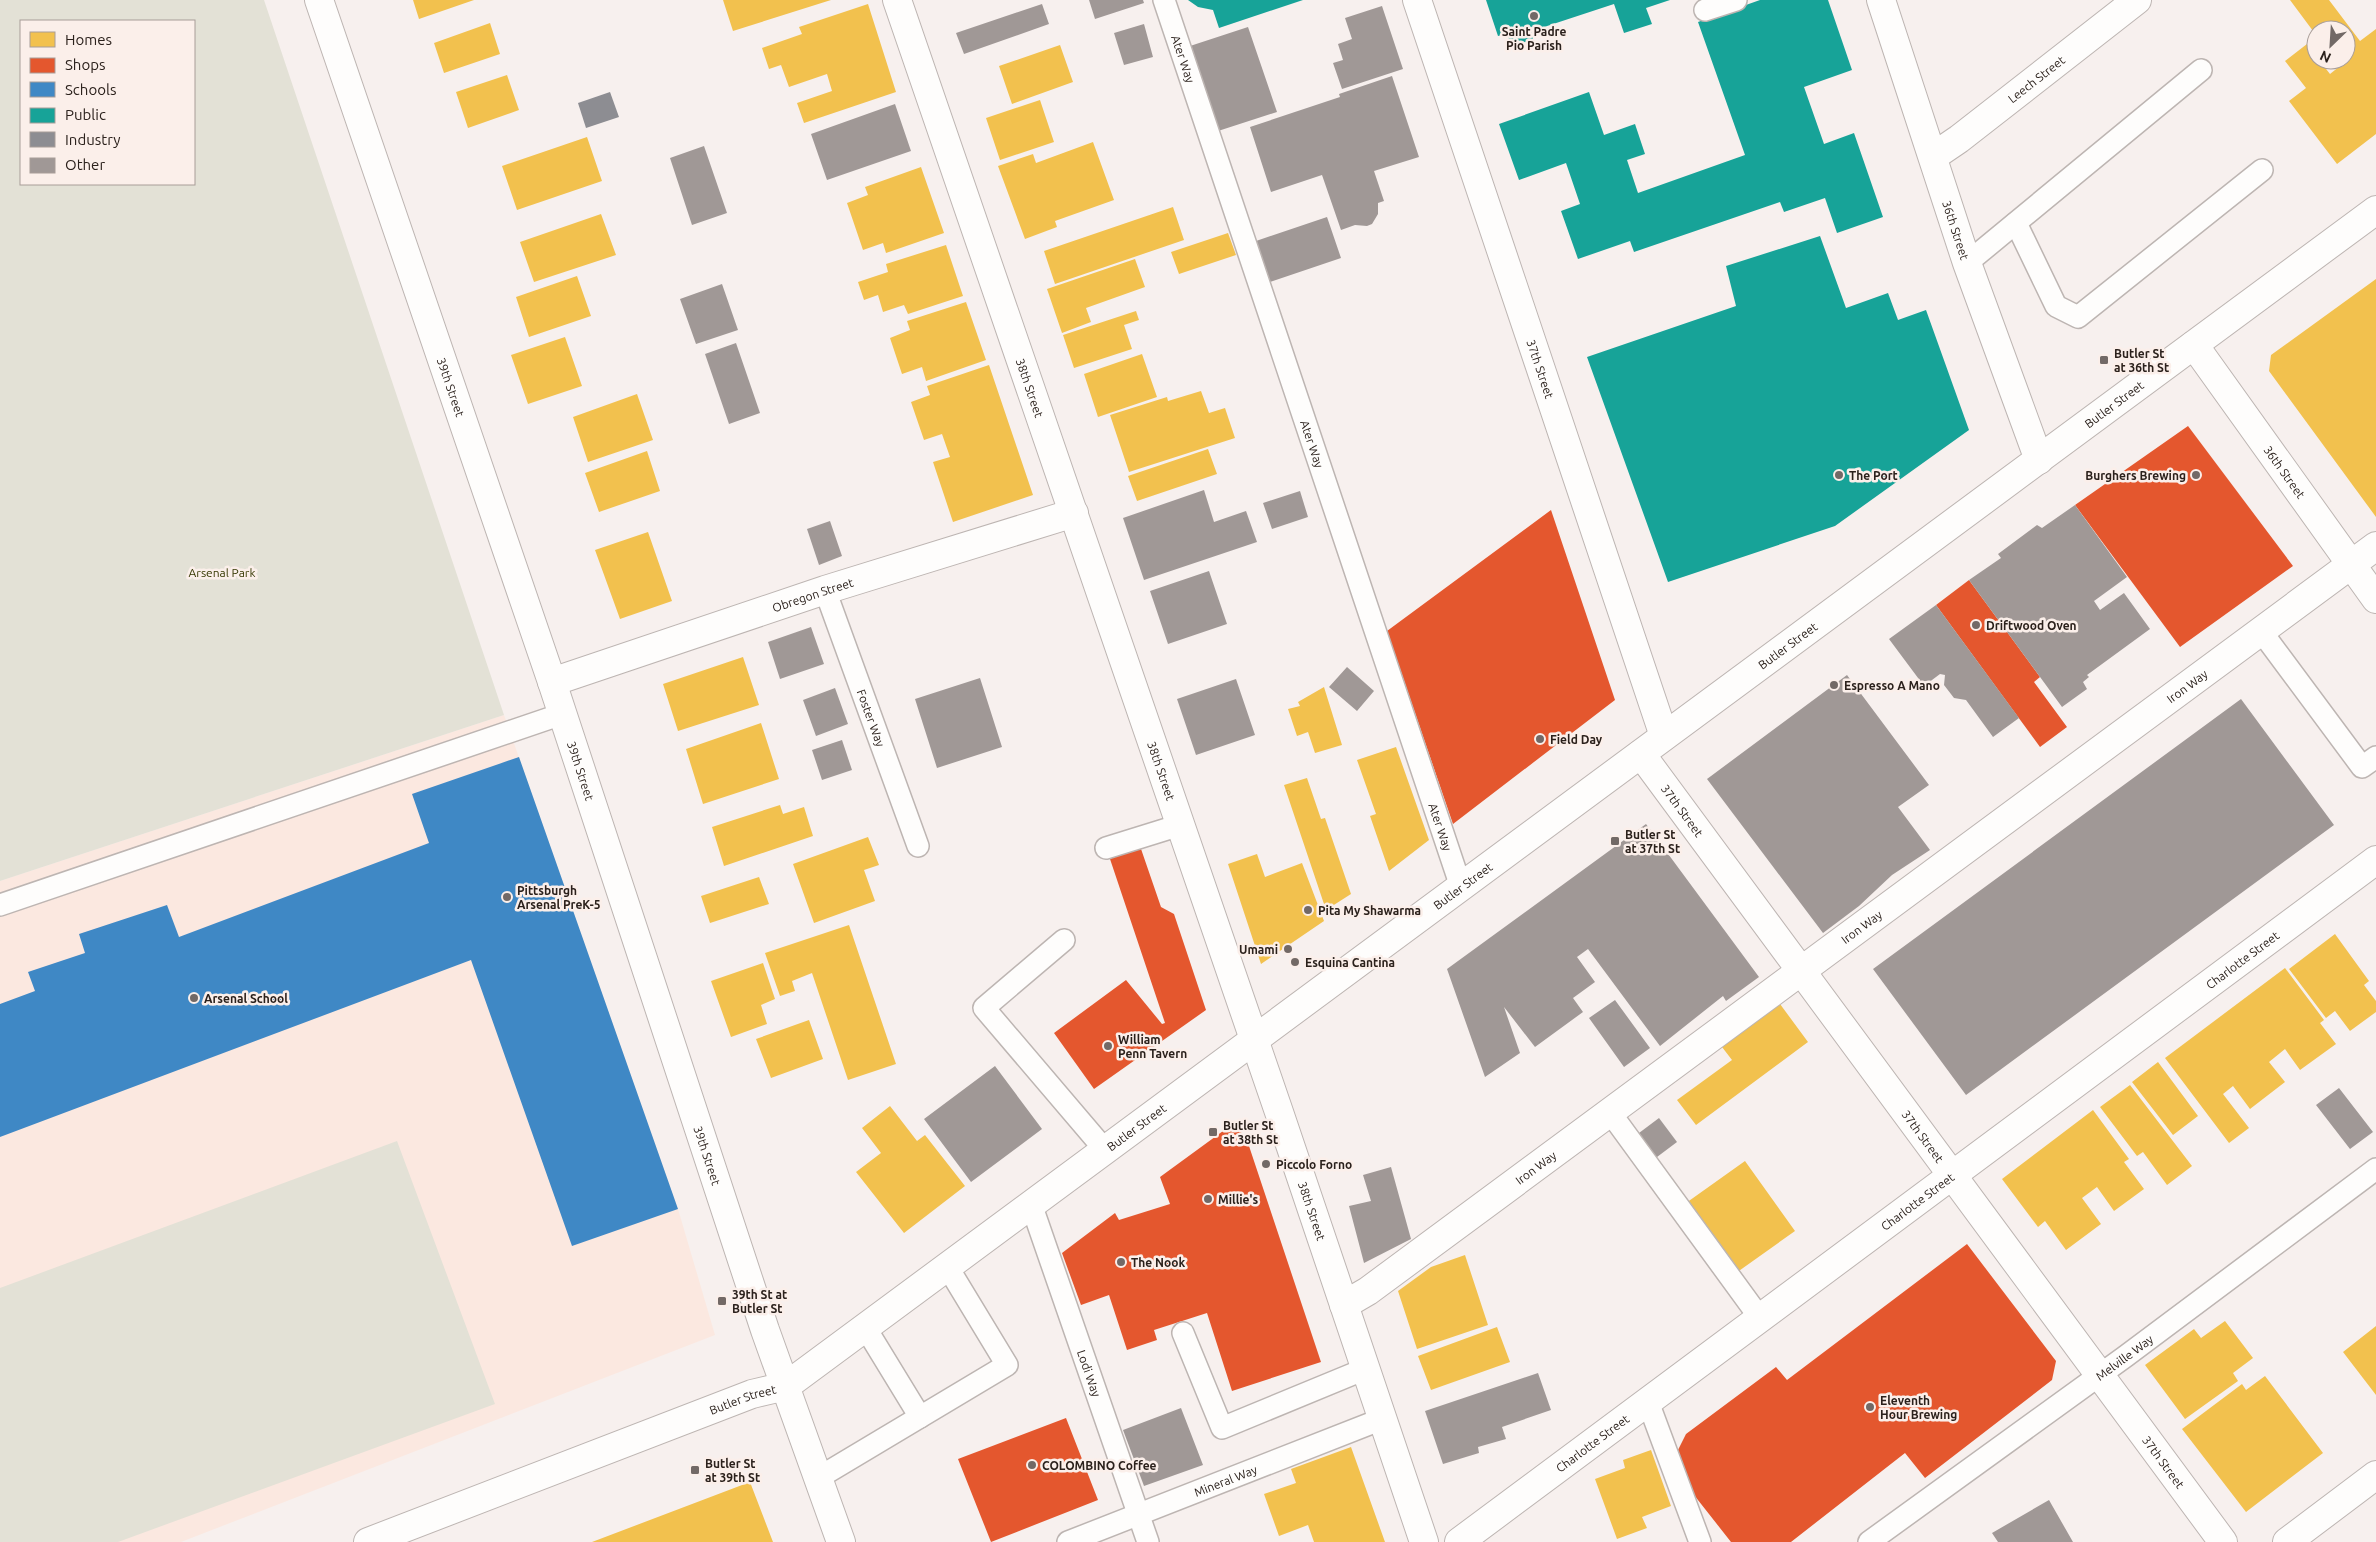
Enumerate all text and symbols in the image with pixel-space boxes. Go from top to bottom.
marker: Saint Padre Pio Parish [1528,10,1540,22]
legend [20,20,195,185]
north arrow [2306,20,2356,70]
place label: Saint Padre Pio Parish [1502,25,1566,52]
text: Homes [65,31,112,48]
street label: Ater Way [1170,33,1198,84]
text: N [2317,47,2334,66]
street label: Leech Street [2005,53,2067,105]
text: Shops [65,56,106,73]
text: Schools [65,81,116,98]
text: Public [65,106,106,123]
text: Industry [65,131,120,148]
text: Other [65,156,105,173]
street label: 36th Street [1940,199,1972,261]
street label: 37th Street [1525,338,1557,400]
place label: Butler St at 36th St [2114,347,2169,374]
marker: Butler St at 36th St [2098,354,2110,366]
street label: 39th Street [435,356,467,418]
street label: 38th Street [1014,357,1046,419]
street label: Butler Street [2082,378,2146,430]
street label: Ater Way [1299,418,1327,469]
street label: 36th Street [2262,443,2308,501]
marker: The Port [1833,469,1845,481]
place label: The Port [1849,469,1898,482]
place label: Burghers Brewing [2085,469,2186,482]
marker: Burghers Brewing [2190,469,2202,481]
park label: Arsenal Park [189,566,255,579]
street label: Obregon Street [770,575,855,614]
street label: Butler Street [1755,619,1820,671]
marker: Driftwood Oven [1970,619,1982,631]
place label: Driftwood Oven [1986,619,2077,632]
street label: Iron Way [2164,666,2210,705]
marker: Espresso A Mano [1828,679,1840,691]
place label: Espresso A Mano [1844,679,1940,692]
street label: Foster Way [855,687,888,748]
marker: Field Day [1534,733,1546,745]
place label: Field Day [1550,733,1603,746]
street label: 39th Street [565,739,597,802]
street label: 38th Street [1146,740,1178,802]
street label: 37th Street [1659,782,1706,839]
street label: Ater Way [1427,801,1455,853]
place label: Butler St at 37th St [1625,828,1680,855]
marker: Butler St at 37th St [1609,835,1621,847]
street label: Butler Street [1431,859,1495,912]
place label: Pittsburgh Arsenal PreK-5 [517,884,601,911]
marker: Pittsburgh Arsenal PreK-5 [501,891,513,903]
marker: Pita My Shawarma [1302,904,1314,916]
place label: Pita My Shawarma [1318,904,1421,917]
street label: Iron Way [1838,907,1884,946]
street label: Charlotte Street [2203,928,2281,991]
place label: Umami [1239,943,1278,956]
marker: Umami [1282,943,1294,955]
marker: Esquina Cantina [1289,956,1301,968]
place label: Esquina Cantina [1305,956,1395,969]
marker: Arsenal School [188,992,200,1004]
place label: Arsenal School [204,992,288,1005]
place label: William Penn Tavern [1118,1033,1187,1060]
marker: William Penn Tavern [1102,1040,1114,1052]
street label: Butler Street [1104,1101,1168,1153]
street label: 37th Street [1900,1108,1947,1165]
place label: Butler St at 38th St [1223,1119,1278,1146]
street label: 39th Street [692,1124,723,1187]
marker: Butler St at 38th St [1207,1126,1219,1138]
street label: Iron Way [1513,1148,1558,1186]
marker: Piccolo Forno [1260,1158,1272,1170]
place label: Piccolo Forno [1276,1158,1352,1171]
street label: Charlotte Street [1878,1170,1956,1233]
street label: 38th Street [1296,1180,1328,1242]
marker: Millie's [1202,1193,1214,1205]
place label: Millie's [1218,1193,1258,1206]
marker: The Nook [1115,1256,1127,1268]
place label: The Nook [1131,1256,1185,1269]
place label: 39th St at Butler St [732,1288,787,1315]
marker: 39th St at Butler St [716,1295,728,1307]
street label: Melville Way [2093,1332,2155,1382]
street label: Lodi Way [1075,1348,1104,1398]
street label: Butler Street [707,1382,777,1416]
place label: Eleventh Hour Brewing [1880,1394,1957,1421]
marker: Eleventh Hour Brewing [1864,1401,1876,1413]
street label: Charlotte Street [1553,1411,1631,1474]
street label: 37th Street [2140,1433,2187,1491]
place label: Butler St at 39th St [705,1457,760,1484]
marker: COLOMBINO Coffee [1026,1459,1038,1471]
place label: COLOMBINO Coffee [1042,1459,1157,1472]
street label: Mineral Way [1192,1462,1259,1499]
marker: Butler St at 39th St [689,1464,701,1476]

